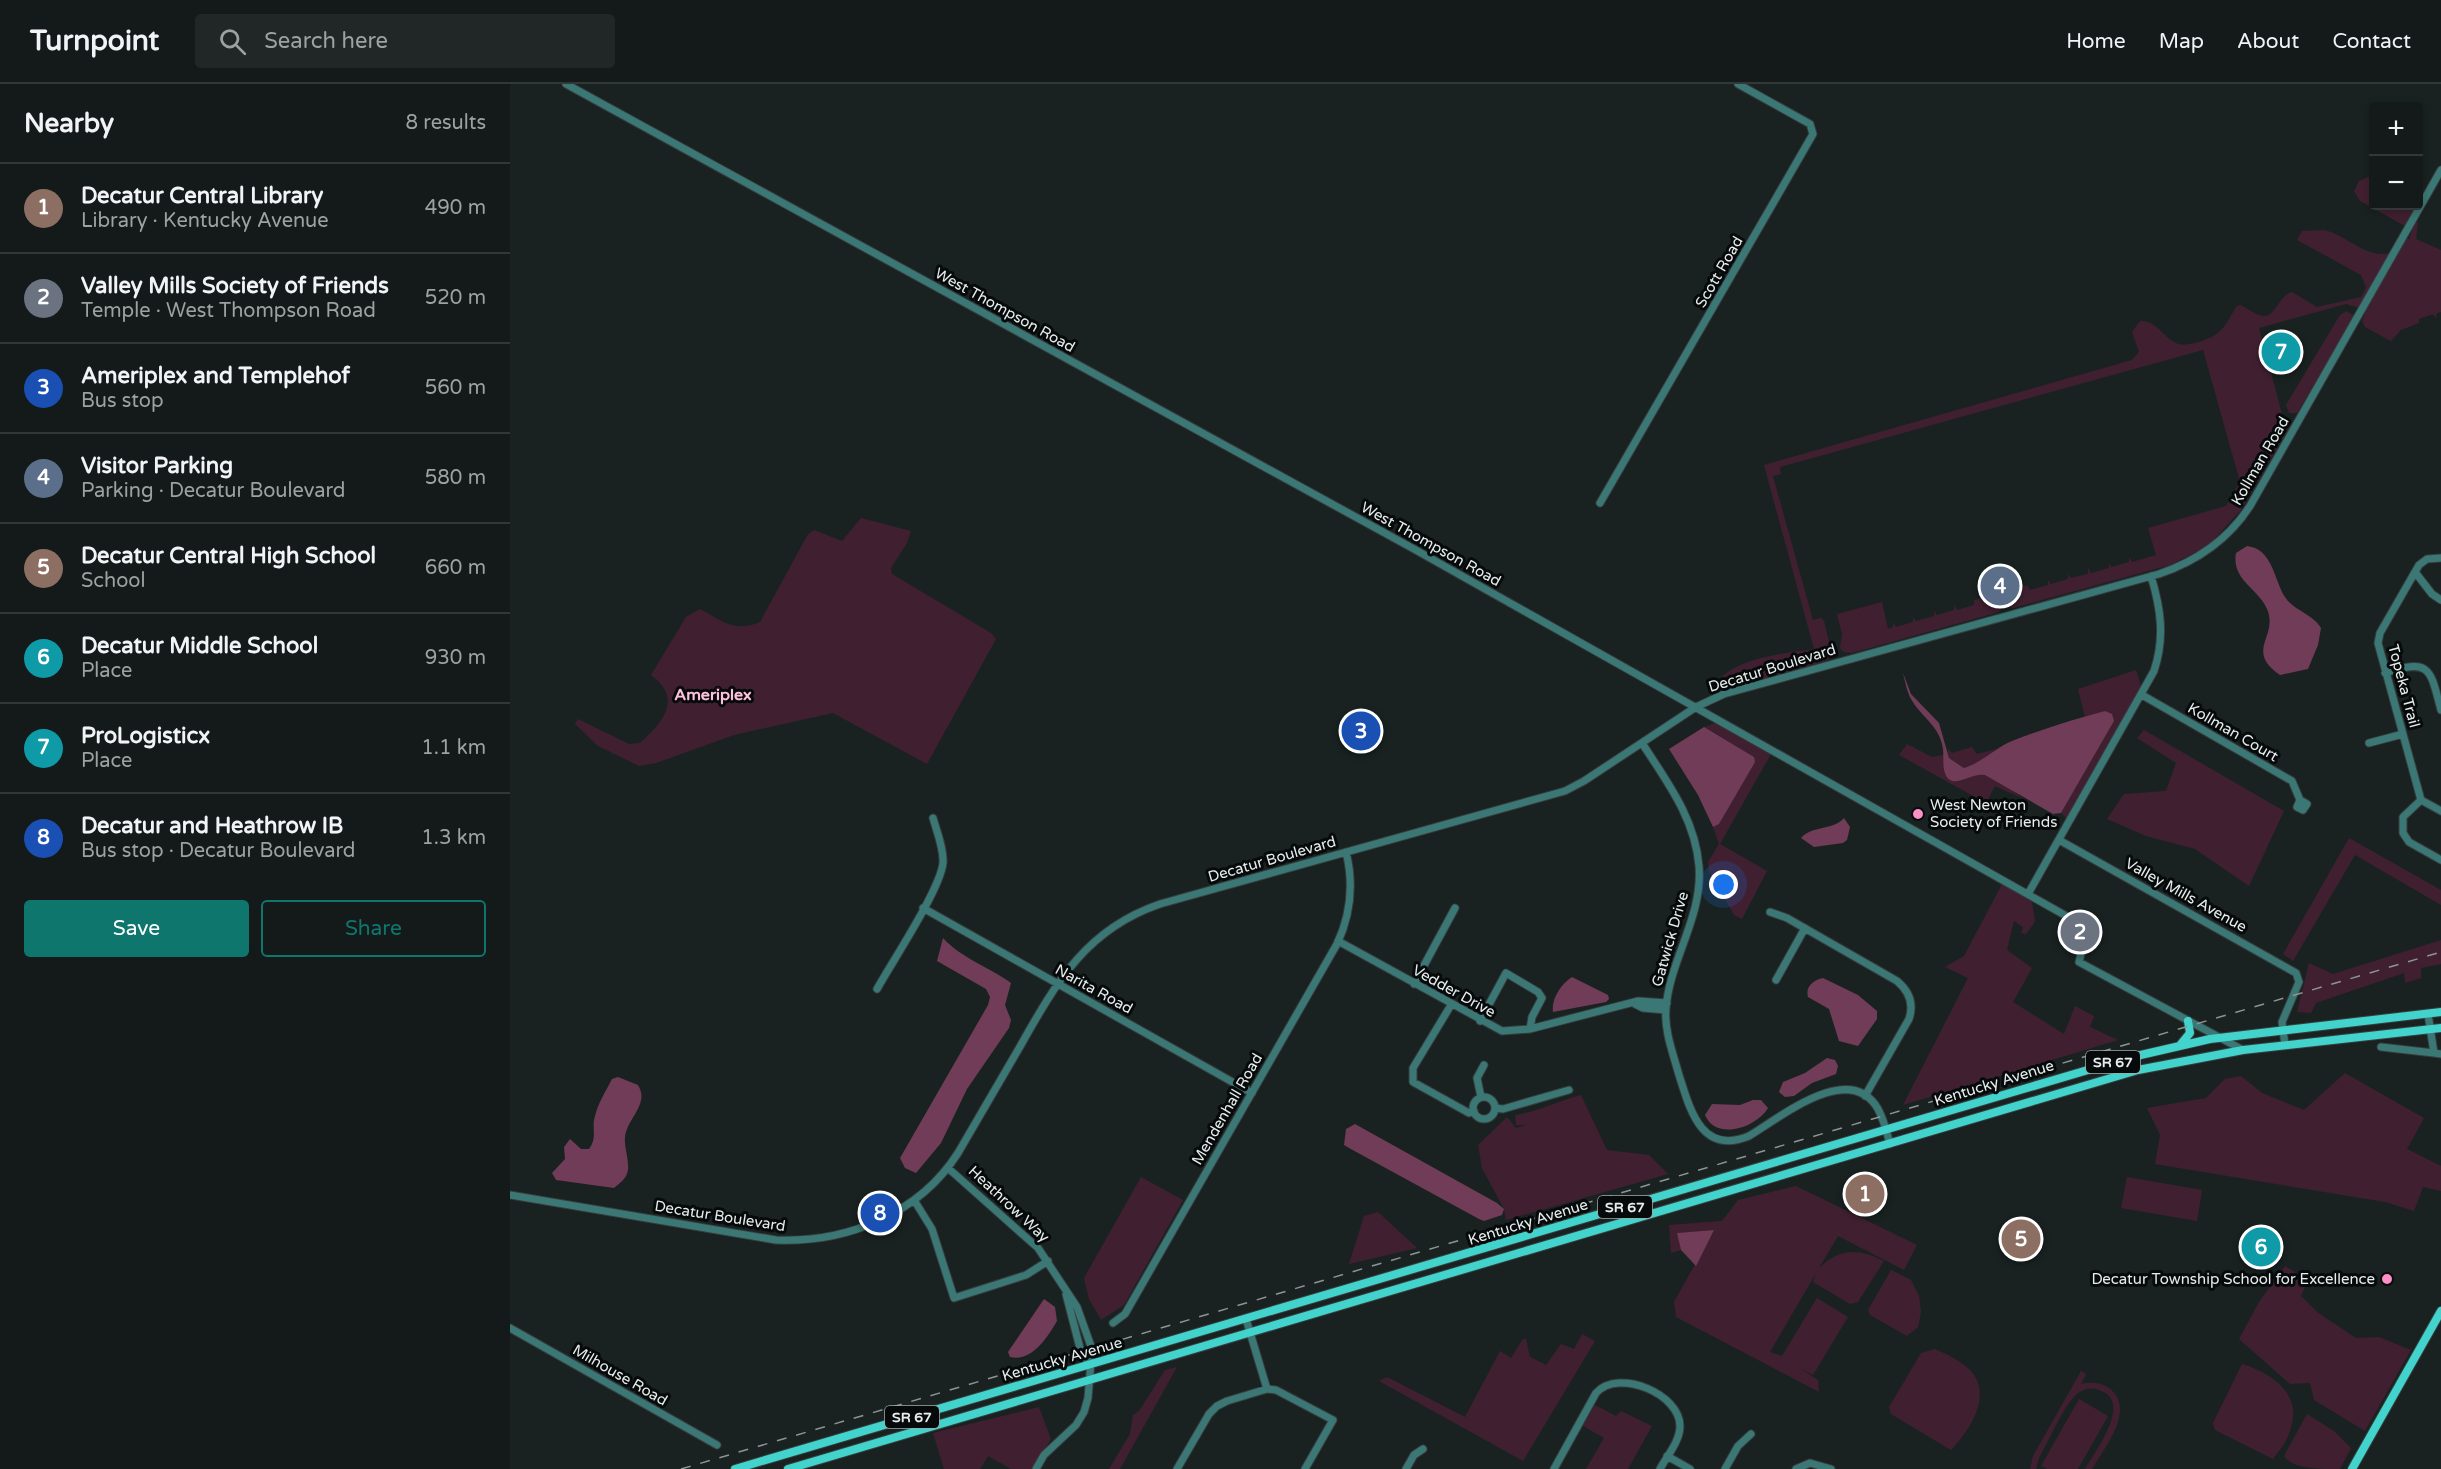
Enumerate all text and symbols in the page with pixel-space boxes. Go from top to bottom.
search box [195,14,615,68]
text: Turnpoint [30,24,159,58]
icon: search [216,25,249,58]
text: Search here [264,28,388,54]
text: Home [2066,29,2126,54]
text: Map [2159,29,2204,54]
text: About [2237,29,2299,54]
text: Contact [2332,29,2411,54]
map controls [2369,102,2423,210]
button: + [2369,102,2423,156]
text: Nearby [24,108,114,139]
text: 8 results [406,111,486,135]
button: − [2369,156,2423,210]
text: Decatur Central Library [81,183,323,209]
text: 1 [37,196,50,220]
text: 490 m [425,196,486,220]
text: Library · Kentucky Avenue [81,209,329,233]
street label: Scott Road [1691,233,1747,311]
street label: West Thompson Road [932,264,1078,356]
text: Valley Mills Society of Friends [81,273,389,299]
text: 2 [37,286,50,310]
text: 520 m [425,286,486,310]
text: Temple · West Thompson Road [81,299,376,323]
pin: 7 [2262,330,2300,374]
text: Ameriplex and Templehof [81,363,350,389]
text: 3 [37,376,50,400]
text: 560 m [425,376,486,400]
text: Bus stop [81,389,164,413]
street label: Kollman Road [2227,413,2293,509]
text: Visitor Parking [81,453,233,479]
text: 4 [37,466,50,490]
text: 580 m [425,466,486,490]
text: Parking · Decatur Boulevard [81,479,345,503]
street label: West Thompson Road [1358,498,1504,590]
text: Decatur Central High School [81,543,376,569]
text: 5 [37,556,50,580]
text: 660 m [425,556,486,580]
pin: 4 [1980,564,2020,608]
text: School [81,569,145,593]
text: Decatur Middle School [81,633,318,659]
street label: Decatur Boulevard [1706,640,1838,696]
street label: Topeka Trail [2384,642,2424,730]
text: 6 [37,646,50,670]
text: 930 m [425,646,486,670]
text: Place [81,659,132,683]
district label: Ameriplex [674,685,752,705]
street label: Kollman Court [2184,699,2282,765]
pin: 3 [1342,708,1380,754]
text: ProLogisticx [81,723,210,749]
text: 7 [37,736,50,760]
text: 1.1 km [421,736,486,760]
text: Place [81,749,132,773]
place label: West Newton Society of Friends [1930,796,2057,831]
marker: West Newton Society of Friends [1911,807,1925,821]
text: Decatur and Heathrow IB [81,813,343,839]
text: 8 [37,826,50,850]
text: 1.3 km [421,826,486,850]
street label: Decatur Boulevard [1206,832,1338,886]
text: Bus stop · Decatur Boulevard [81,839,355,863]
street label: Valley Mills Avenue [2122,854,2250,936]
your location [1709,870,1738,899]
street label: Gatwick Drive [1648,889,1692,989]
button: Save [24,900,249,957]
button: Share [261,900,486,957]
pin: 2 [2060,910,2100,954]
street label: Narita Road [1052,960,1136,1018]
street label: Vedder Drive [1409,961,1499,1021]
street label: Mendenhall Road [1188,1050,1266,1168]
road number: SR 67 [2086,1051,2140,1073]
street label: Kentucky Avenue [1932,1056,2056,1110]
street label: Heathrow Way [965,1162,1053,1246]
pin: 1 [1846,1172,1884,1216]
pin: 8 [860,1190,899,1236]
street label: Kentucky Avenue [1466,1195,1590,1249]
road number: SR 67 [1598,1196,1652,1218]
street label: Decatur Boulevard [653,1197,787,1235]
pin: 5 [2002,1216,2040,1262]
pin: 6 [2242,1224,2280,1270]
place label: Decatur Township School for Excellence [2091,1270,2375,1288]
marker: Decatur Township School for Excellence [2380,1272,2394,1286]
street label: Kentucky Avenue [1000,1333,1124,1385]
street label: Milhouse Road [569,1341,671,1409]
road number: SR 67 [885,1406,939,1428]

